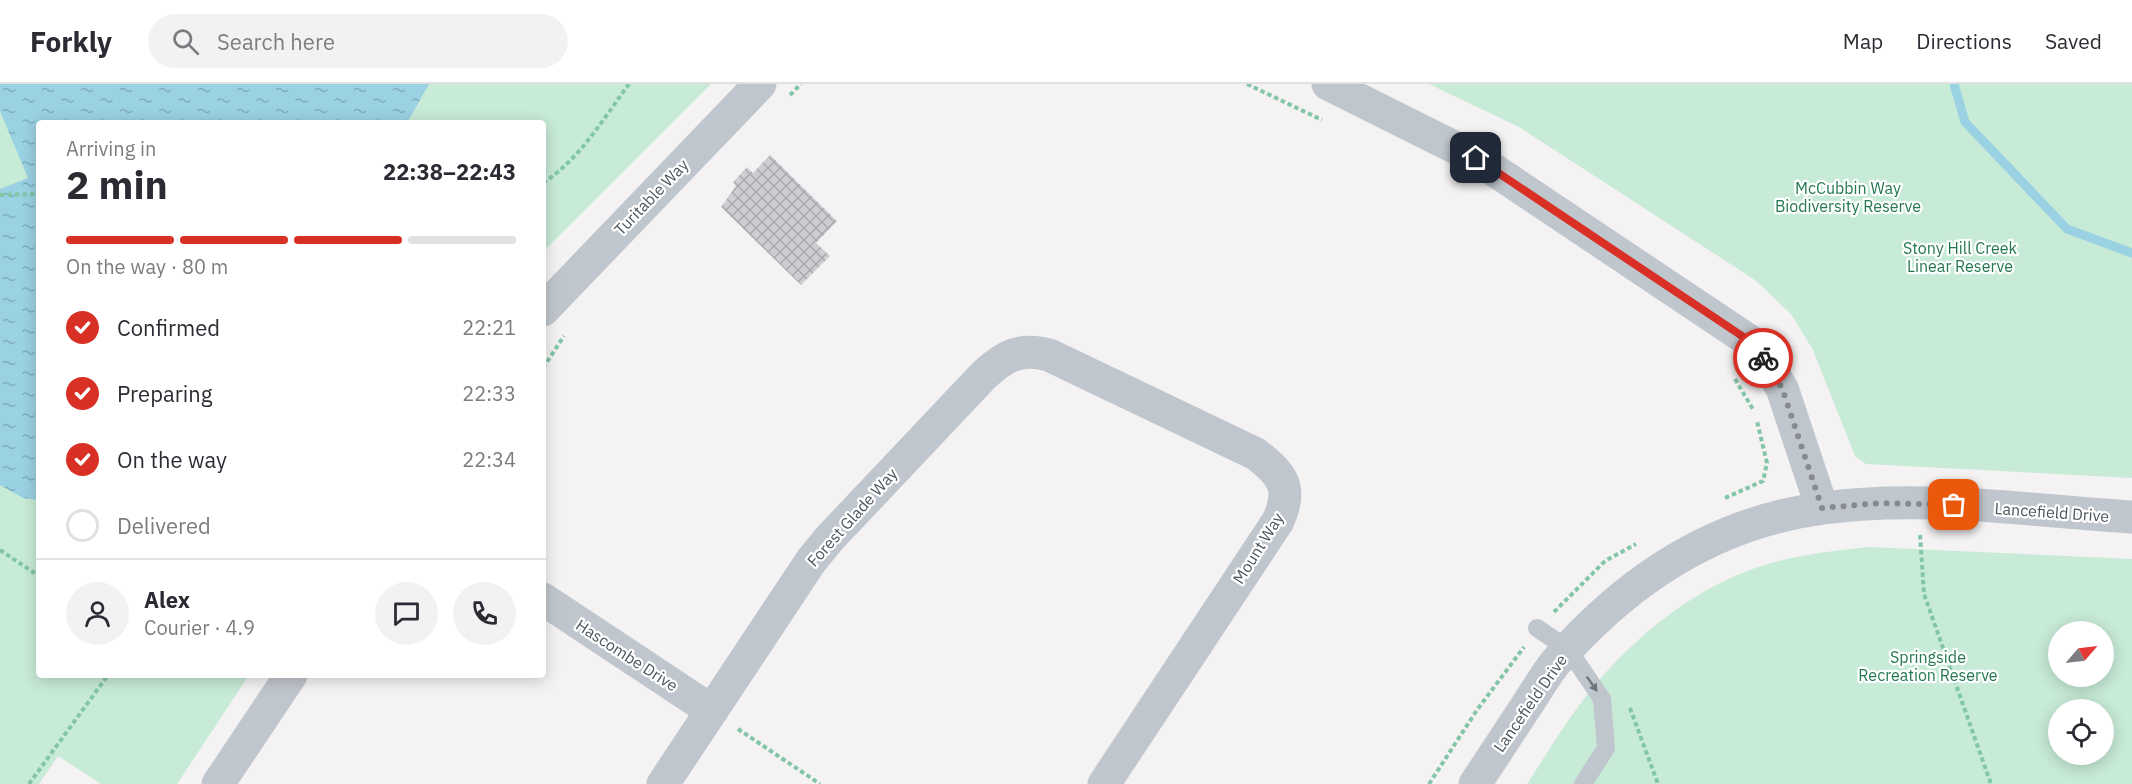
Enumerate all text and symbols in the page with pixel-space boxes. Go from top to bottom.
search box [148,14,568,68]
text: Forkly [30,23,112,60]
icon: search [169,25,202,58]
text: Search here [217,27,335,56]
text: Map [1843,27,1883,55]
text: Directions [1916,27,2012,55]
text: Saved [2045,27,2102,55]
pin [1450,132,1501,183]
text: Arriving in [66,135,156,162]
icon: home [1459,141,1492,174]
street label: Turitable Way [610,155,692,239]
text: 22:38–22:43 [383,157,516,186]
text: 2 min [66,159,168,210]
park label: McCubbin Way Biodiversity Reserve [1775,178,1921,216]
park label: Stony Hill Creek Linear Reserve [1903,238,2018,276]
text: On the way · 80 m [66,253,228,280]
icon: check [66,311,99,344]
text: Confirmed [117,313,220,342]
text: 22:21 [462,314,516,341]
courier [1733,328,1793,388]
icon: bike [1747,342,1780,375]
icon: check [66,377,99,410]
text: Preparing [117,379,212,408]
text: 22:33 [462,380,516,407]
icon: check [66,443,99,476]
text: On the way [117,445,227,474]
text: 22:34 [462,446,516,473]
street label: Forest Glade Way [803,464,901,570]
pin [1928,479,1979,530]
icon: bag [1937,488,1970,521]
street label: Lancefield Drive [1994,498,2110,526]
street label: Mount Way [1228,509,1288,587]
text: Delivered [117,511,211,540]
button: person [66,582,129,645]
button: chat [375,582,438,645]
button: phone [453,582,516,645]
text: Alex [144,585,190,614]
text: Courier · 4.9 [144,614,255,641]
street label: Hascombe Drive [572,615,682,695]
north arrow [2048,621,2114,687]
map controls [2048,621,2114,765]
park label: Springside Recreation Reserve [1858,647,1998,685]
street label: Lancefield Drive [1489,650,1571,756]
one-way arrow [1586,676,1598,692]
button: locate [2048,699,2114,765]

